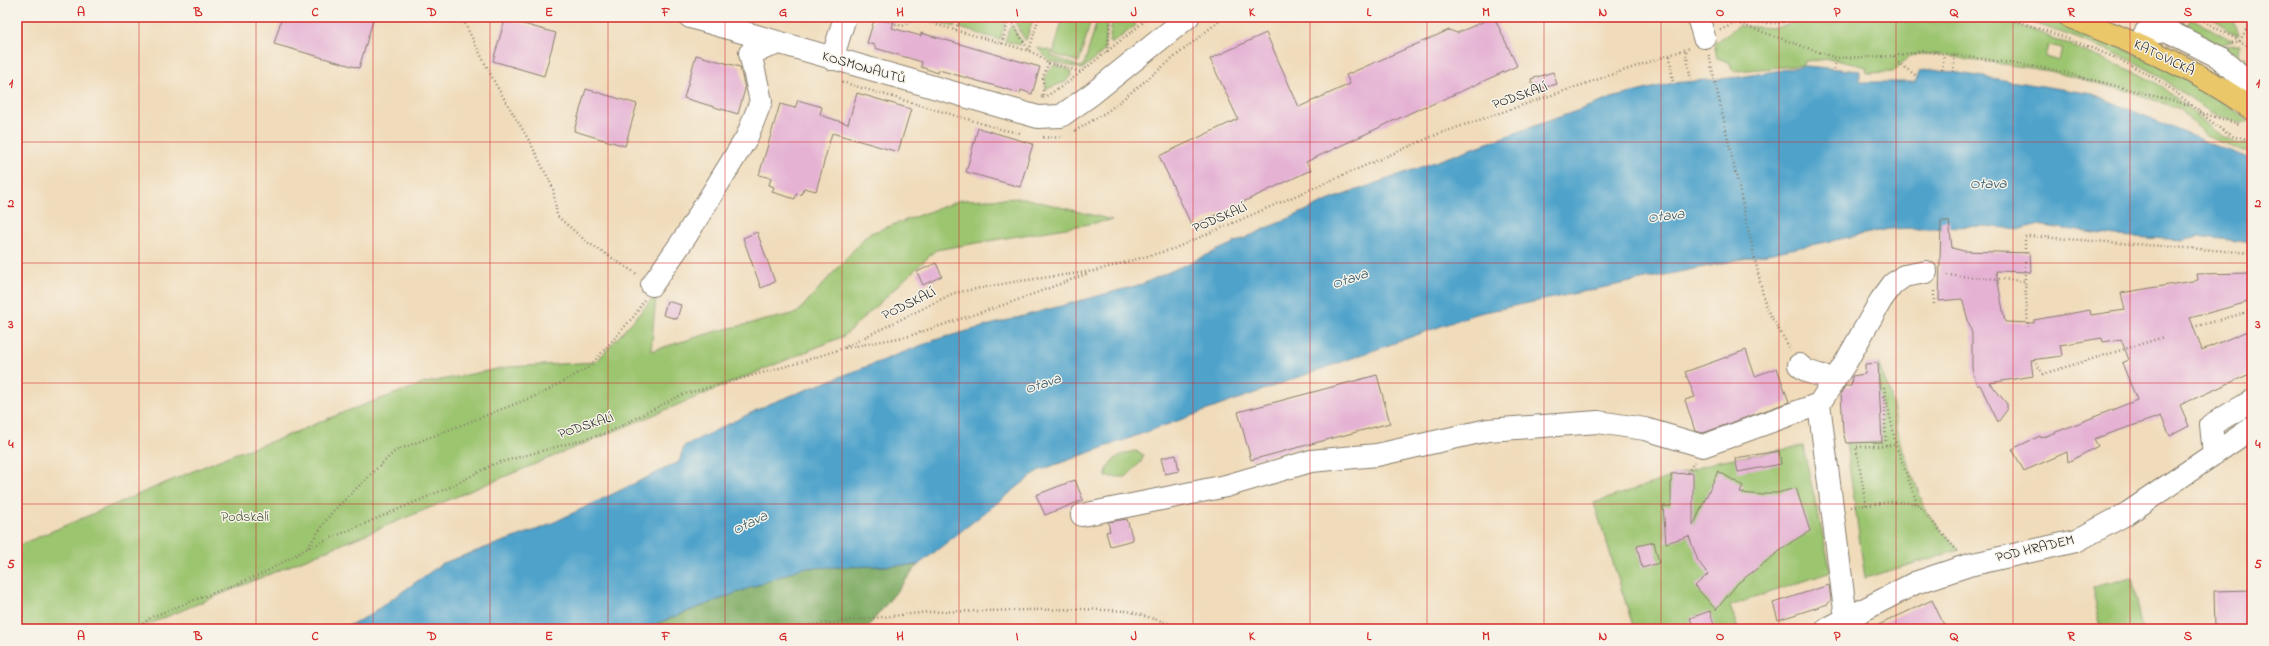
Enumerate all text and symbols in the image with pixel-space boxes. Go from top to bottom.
text: A [77,3,85,22]
text: B [193,3,203,22]
text: C [311,3,319,22]
text: D [426,3,437,22]
text: E [545,3,553,22]
text: F [661,3,671,22]
text: G [779,3,787,22]
text: H [896,3,904,22]
text: I [1015,3,1019,22]
text: J [1131,3,1137,22]
text: K [1249,3,1256,22]
text: L [1367,3,1373,22]
text: M [1482,3,1490,22]
text: N [1599,3,1608,22]
text: O [1716,3,1725,22]
text: P [1834,3,1841,22]
text: Q [1950,3,1959,22]
text: R [2066,3,2075,22]
text: S [2184,3,2193,22]
street label: KATOVICKÁ [2130,33,2199,82]
street label: KOSMONAUTŮ [820,46,909,90]
text: 1 [9,74,14,93]
text: 1 [2256,74,2261,93]
street label: PODSKALÍ [1489,77,1551,115]
water label: Otava [1969,173,2008,195]
text: 2 [7,194,15,213]
text: 2 [2254,194,2262,213]
street label: PODSKALÍ [1189,197,1251,239]
water label: Otava [1646,203,1687,229]
water label: Otava [1329,262,1372,295]
street label: PODSKALÍ [878,282,940,326]
text: 3 [7,315,14,334]
text: 3 [2254,315,2261,334]
water label: Otava [1022,367,1065,400]
street label: PODSKALÍ [555,407,617,445]
text: 4 [7,435,14,454]
text: 4 [2254,435,2261,454]
water label: Otava [729,505,772,541]
park label: Podskalí [221,507,270,528]
street label: POD HRADEM [1994,530,2076,568]
text: 5 [7,555,15,574]
text: 5 [2254,555,2262,574]
text: A [77,627,85,646]
text: B [193,627,203,646]
text: C [311,627,319,646]
text: D [426,627,437,646]
text: E [545,627,553,646]
text: F [661,627,671,646]
text: G [779,627,787,646]
text: H [896,627,904,646]
text: I [1015,627,1019,646]
text: J [1131,627,1137,646]
text: K [1249,627,1256,646]
text: L [1367,627,1373,646]
text: M [1482,627,1490,646]
text: N [1599,627,1608,646]
text: O [1716,627,1725,646]
text: P [1834,627,1841,646]
text: Q [1950,627,1959,646]
text: R [2066,627,2075,646]
text: S [2184,627,2193,646]

